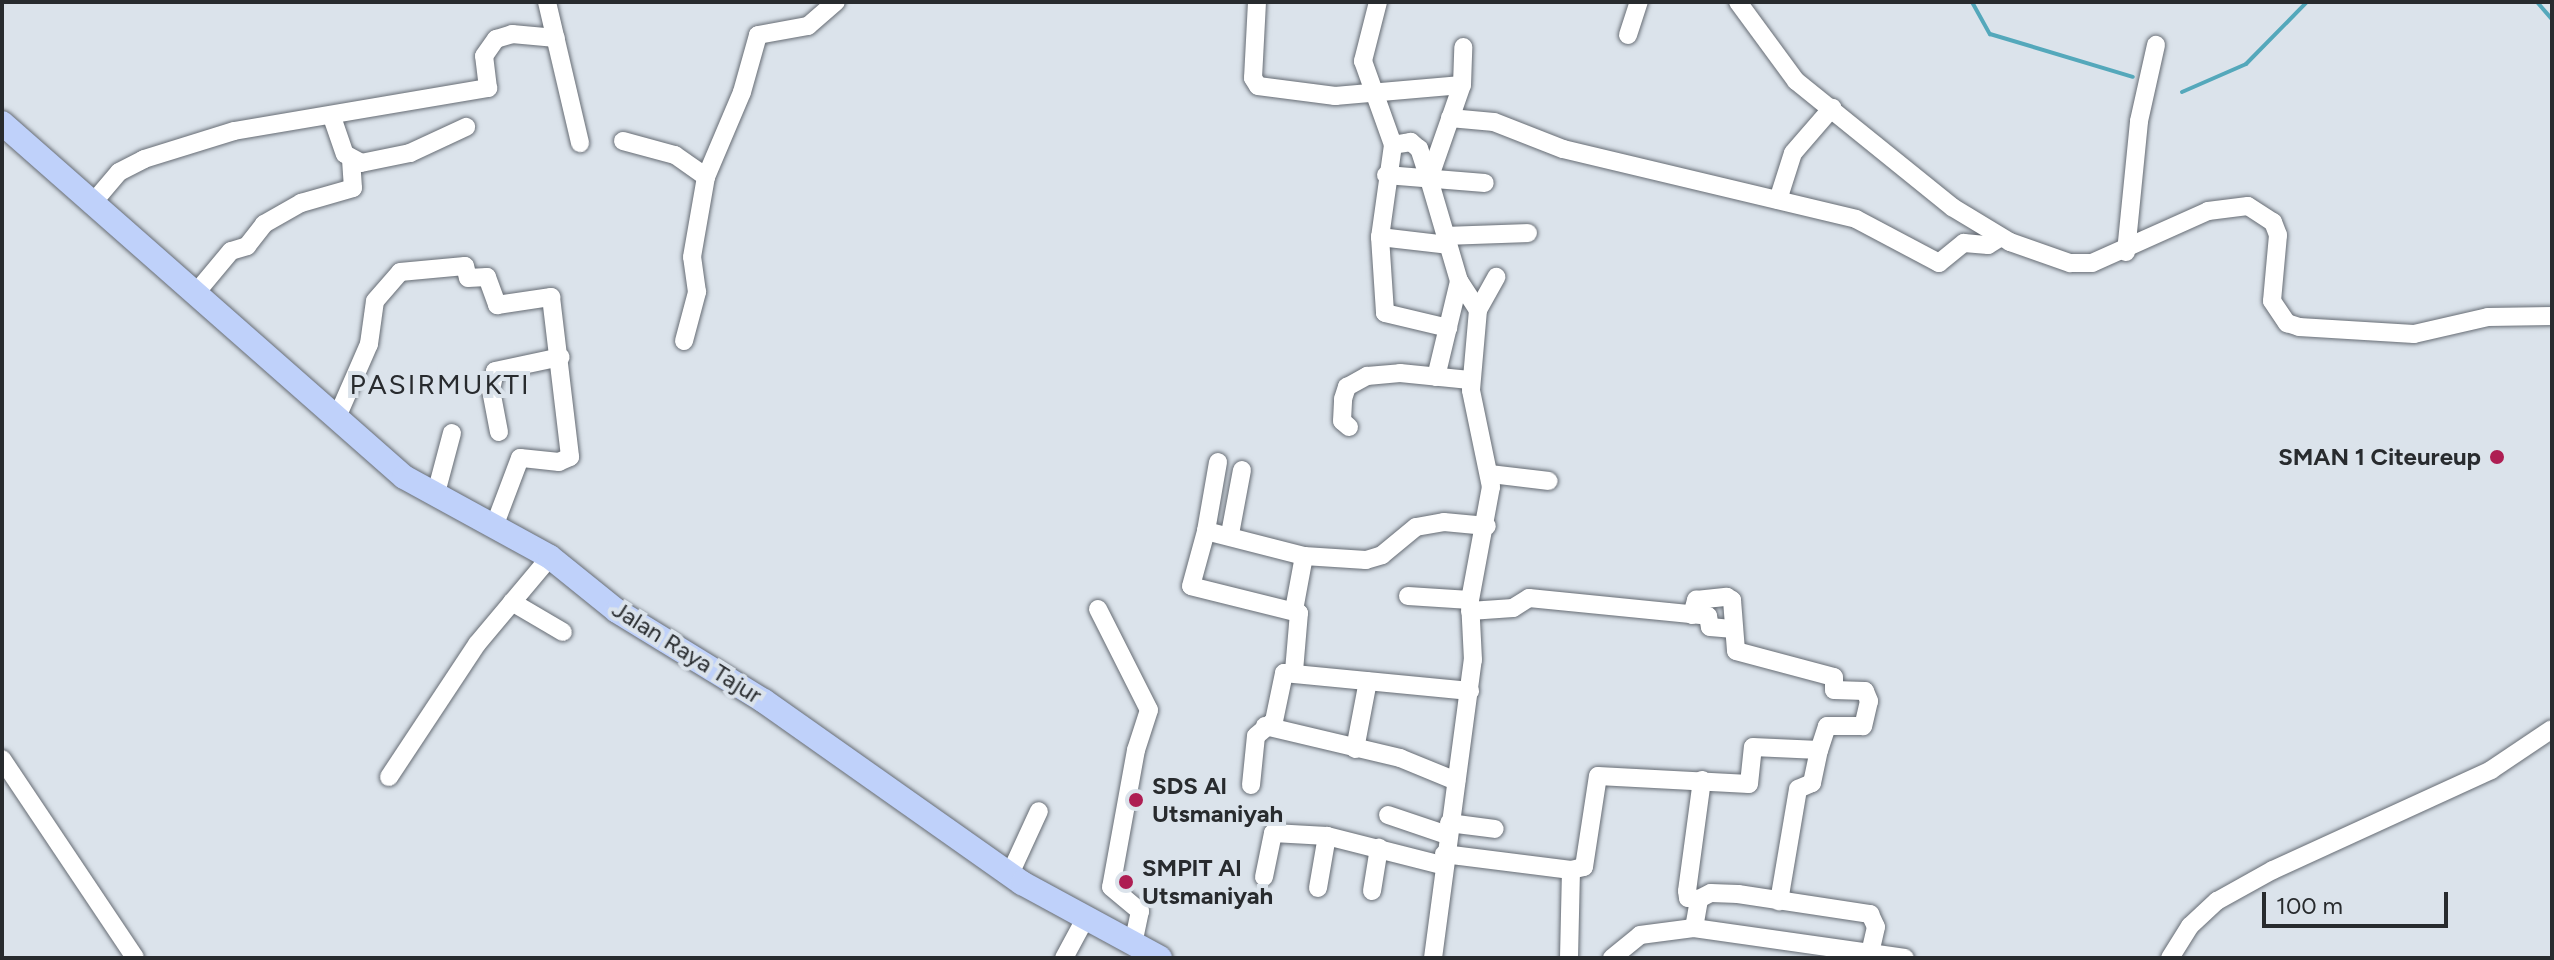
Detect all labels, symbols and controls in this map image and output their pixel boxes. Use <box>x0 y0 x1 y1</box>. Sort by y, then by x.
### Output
district label: PASIRMUKTI <box>349 367 531 401</box>
place label: SMAN 1 Citeureup <box>2278 443 2481 471</box>
marker: SMAN 1 Citeureup <box>2488 448 2506 466</box>
street label: Jalan Raya Tajur <box>607 594 767 710</box>
place label: SDS Al Utsmaniyah <box>1152 772 1283 828</box>
marker: SDS Al Utsmaniyah <box>1127 791 1145 809</box>
place label: SMPIT Al Utsmaniyah <box>1142 854 1273 910</box>
marker: SMPIT Al Utsmaniyah <box>1117 873 1135 891</box>
scale bar <box>2266 876 2452 926</box>
text: 100 m <box>2276 891 2343 920</box>

